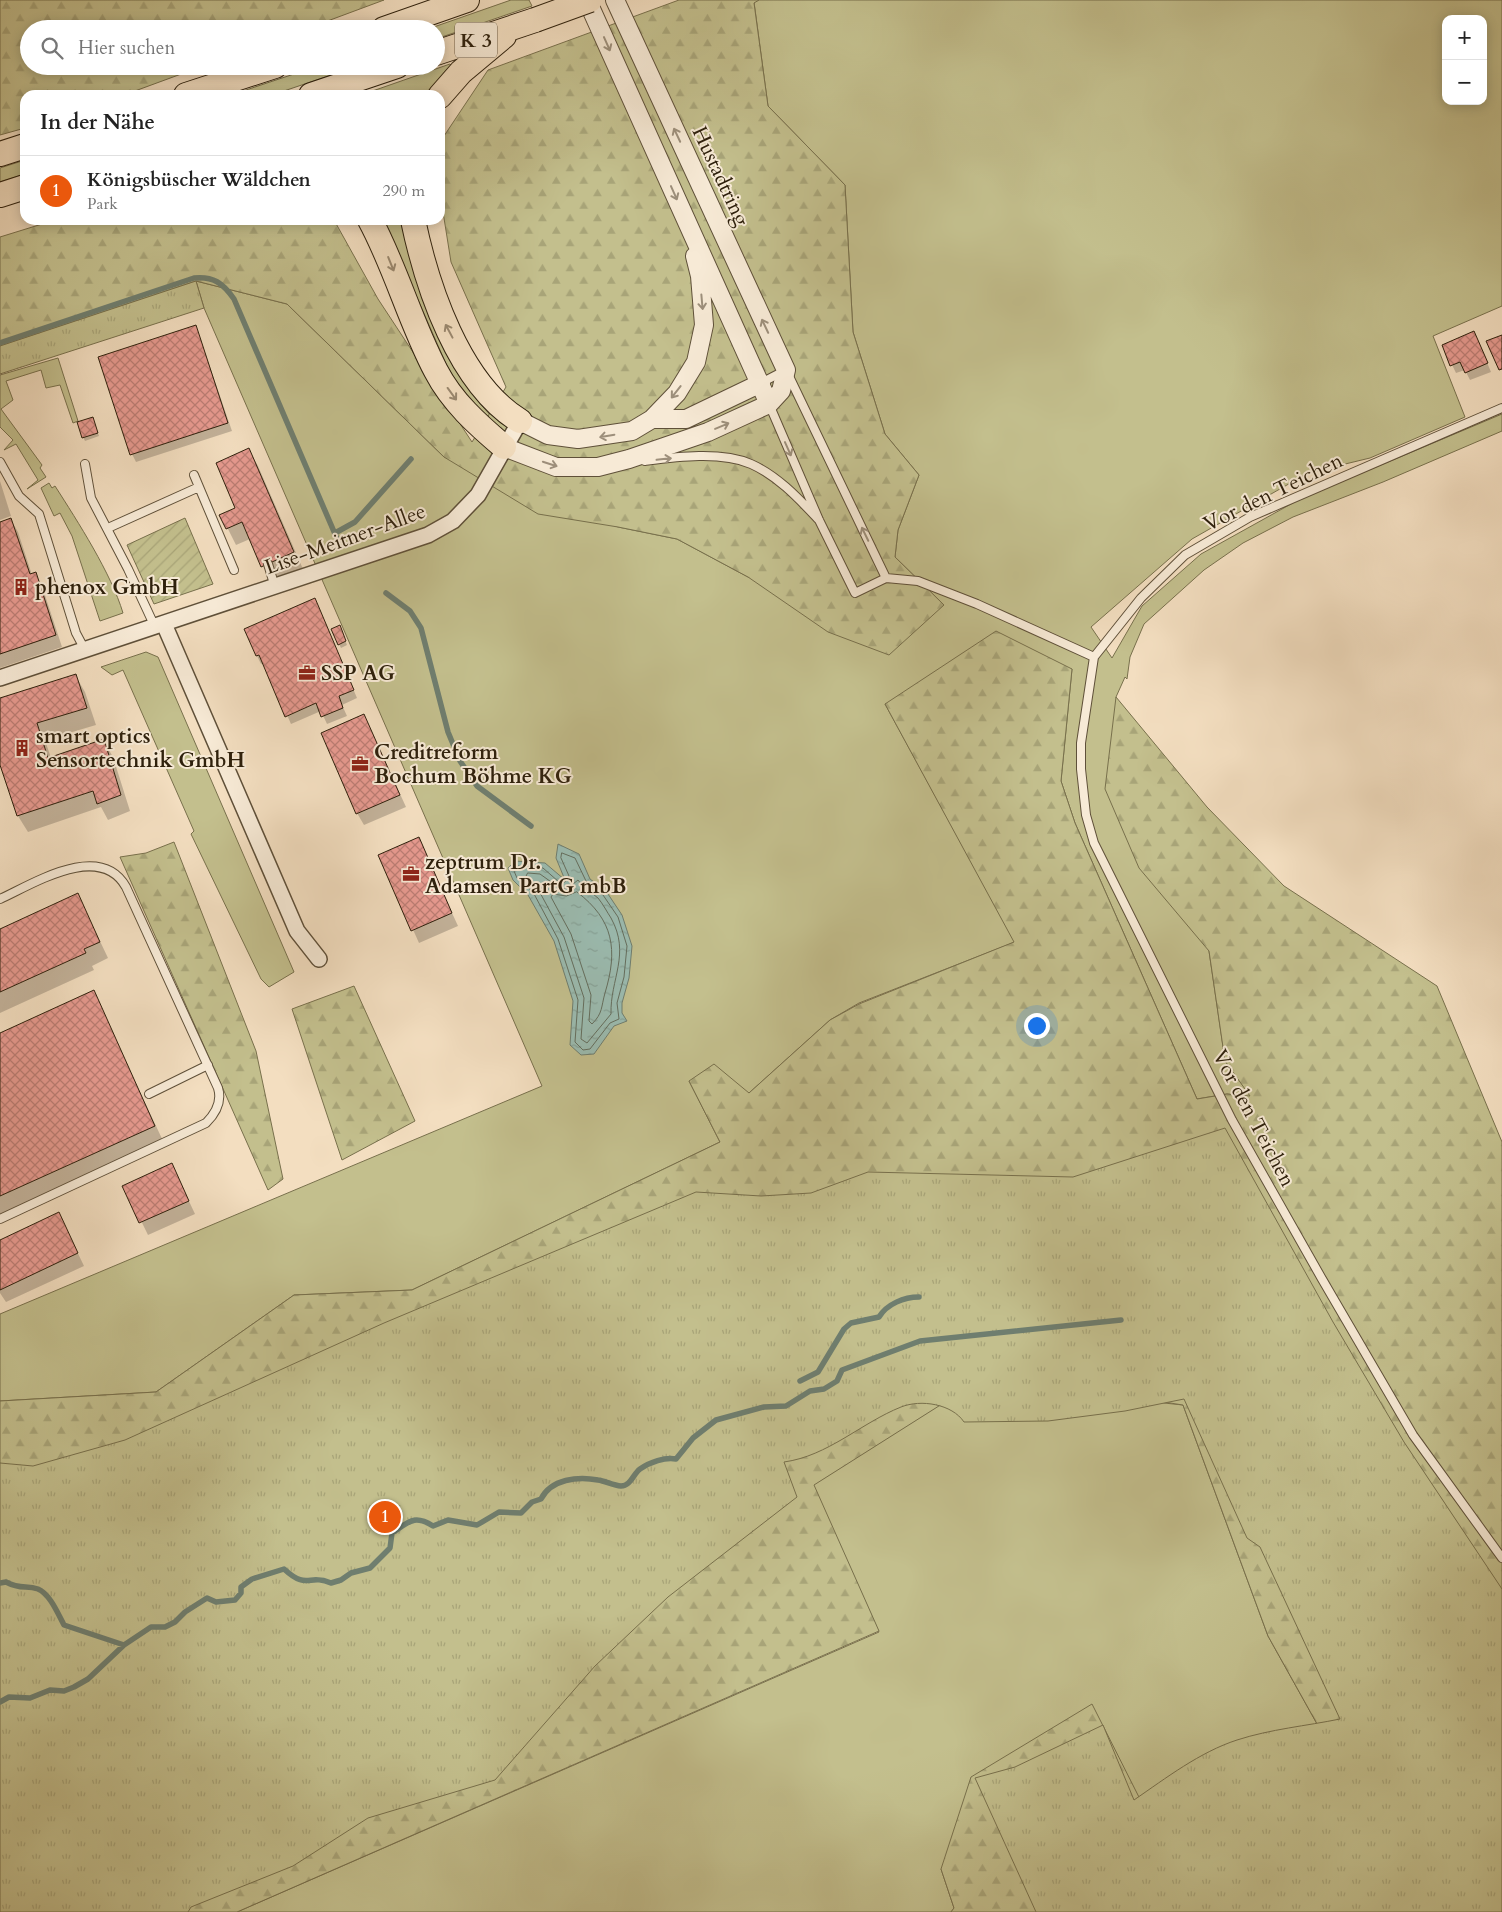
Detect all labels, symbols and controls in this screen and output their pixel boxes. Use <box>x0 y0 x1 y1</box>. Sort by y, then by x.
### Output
map controls <box>1442 15 1487 105</box>
button: + <box>1442 15 1487 60</box>
search box <box>20 20 445 75</box>
road number: K 3 <box>455 22 497 58</box>
icon: search <box>38 34 66 62</box>
text: Hier suchen <box>78 35 175 61</box>
one-way arrow <box>603 36 613 51</box>
button: − <box>1442 60 1487 105</box>
text: In der Nähe <box>40 108 155 137</box>
street label: Hustadtring <box>685 122 756 231</box>
one-way arrow <box>672 128 682 143</box>
text: Königsbüscher Wäldchen <box>87 167 311 193</box>
text: 1 <box>52 180 60 202</box>
text: 290 m <box>383 180 425 202</box>
one-way arrow <box>670 185 680 200</box>
text: Park <box>87 193 118 215</box>
one-way arrow <box>387 256 396 271</box>
one-way arrow <box>698 293 707 309</box>
one-way arrow <box>760 319 770 334</box>
one-way arrow <box>444 323 454 338</box>
one-way arrow <box>671 385 682 398</box>
one-way arrow <box>447 387 457 401</box>
one-way arrow <box>714 420 729 430</box>
one-way arrow <box>600 431 616 441</box>
one-way arrow <box>784 441 794 456</box>
street label: Vor den Teichen <box>1199 446 1348 539</box>
one-way arrow <box>655 454 671 464</box>
one-way arrow <box>542 460 557 469</box>
street label: Lise-Meitner-Allee <box>261 497 430 582</box>
one-way arrow <box>860 527 869 542</box>
place label: phenox GmbH <box>35 573 179 602</box>
building icon: phenox GmbH <box>11 577 31 597</box>
place label: SSP AG <box>321 659 395 688</box>
office icon: SSP AG <box>297 663 317 683</box>
place label: smart optics Sensortechnik GmbH <box>36 722 245 775</box>
building icon: smart optics Sensortechnik GmbH <box>12 738 32 758</box>
place label: Creditreform Bochum Böhme KG <box>374 738 572 791</box>
office icon: Creditreform Bochum Böhme KG <box>350 754 370 774</box>
place label: zeptrum Dr. Adamsen PartG mbB <box>425 848 627 901</box>
office icon: zeptrum Dr. Adamsen PartG mbB <box>401 864 421 884</box>
your location <box>1024 1013 1050 1039</box>
street label: Vor den Teichen <box>1205 1044 1302 1192</box>
pin: 1 <box>369 1498 401 1536</box>

